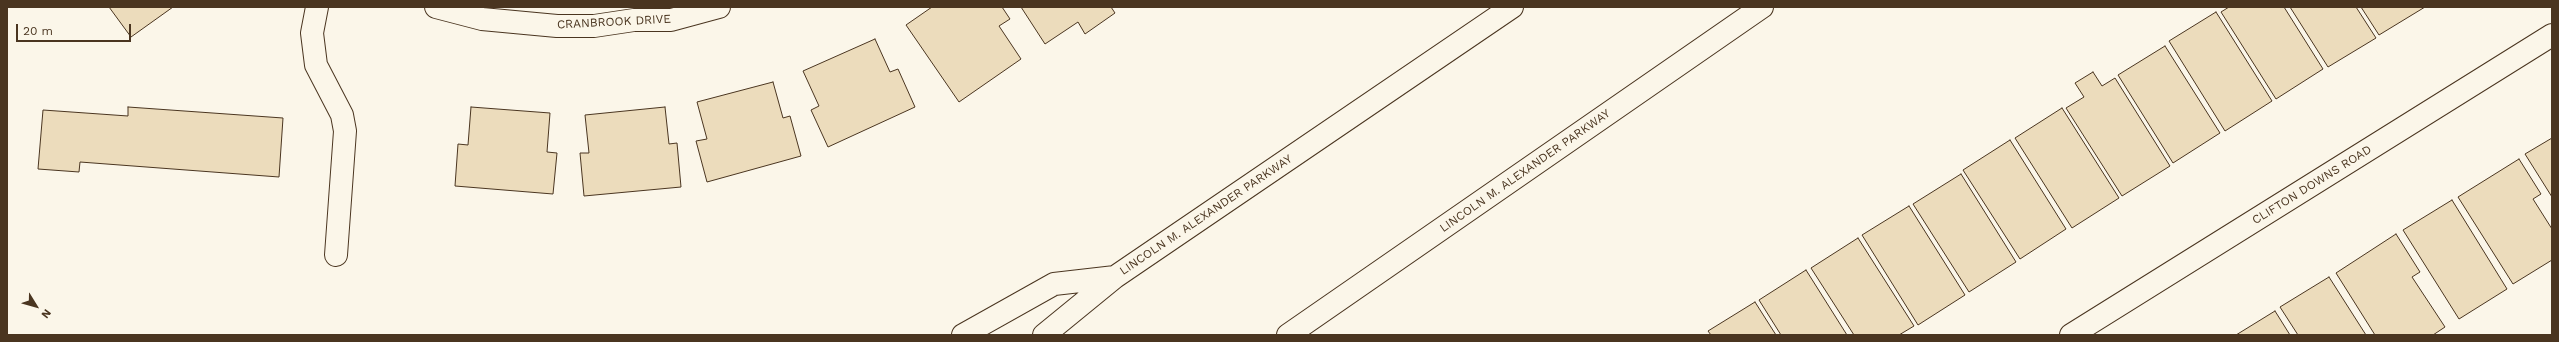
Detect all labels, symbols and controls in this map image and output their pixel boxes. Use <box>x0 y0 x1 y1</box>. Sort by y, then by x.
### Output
street label: CRANBROOK DRIVE <box>557 12 671 32</box>
scale bar <box>18 16 133 42</box>
text: 20 m <box>23 24 53 38</box>
street label: LINCOLN M. ALEXANDER PARKWAY <box>1437 106 1613 236</box>
street label: CLIFTON DOWNS ROAD <box>2250 142 2374 228</box>
street label: LINCOLN M. ALEXANDER PARKWAY <box>1117 152 1295 278</box>
north arrow <box>16 286 56 326</box>
text: N <box>38 306 54 321</box>

